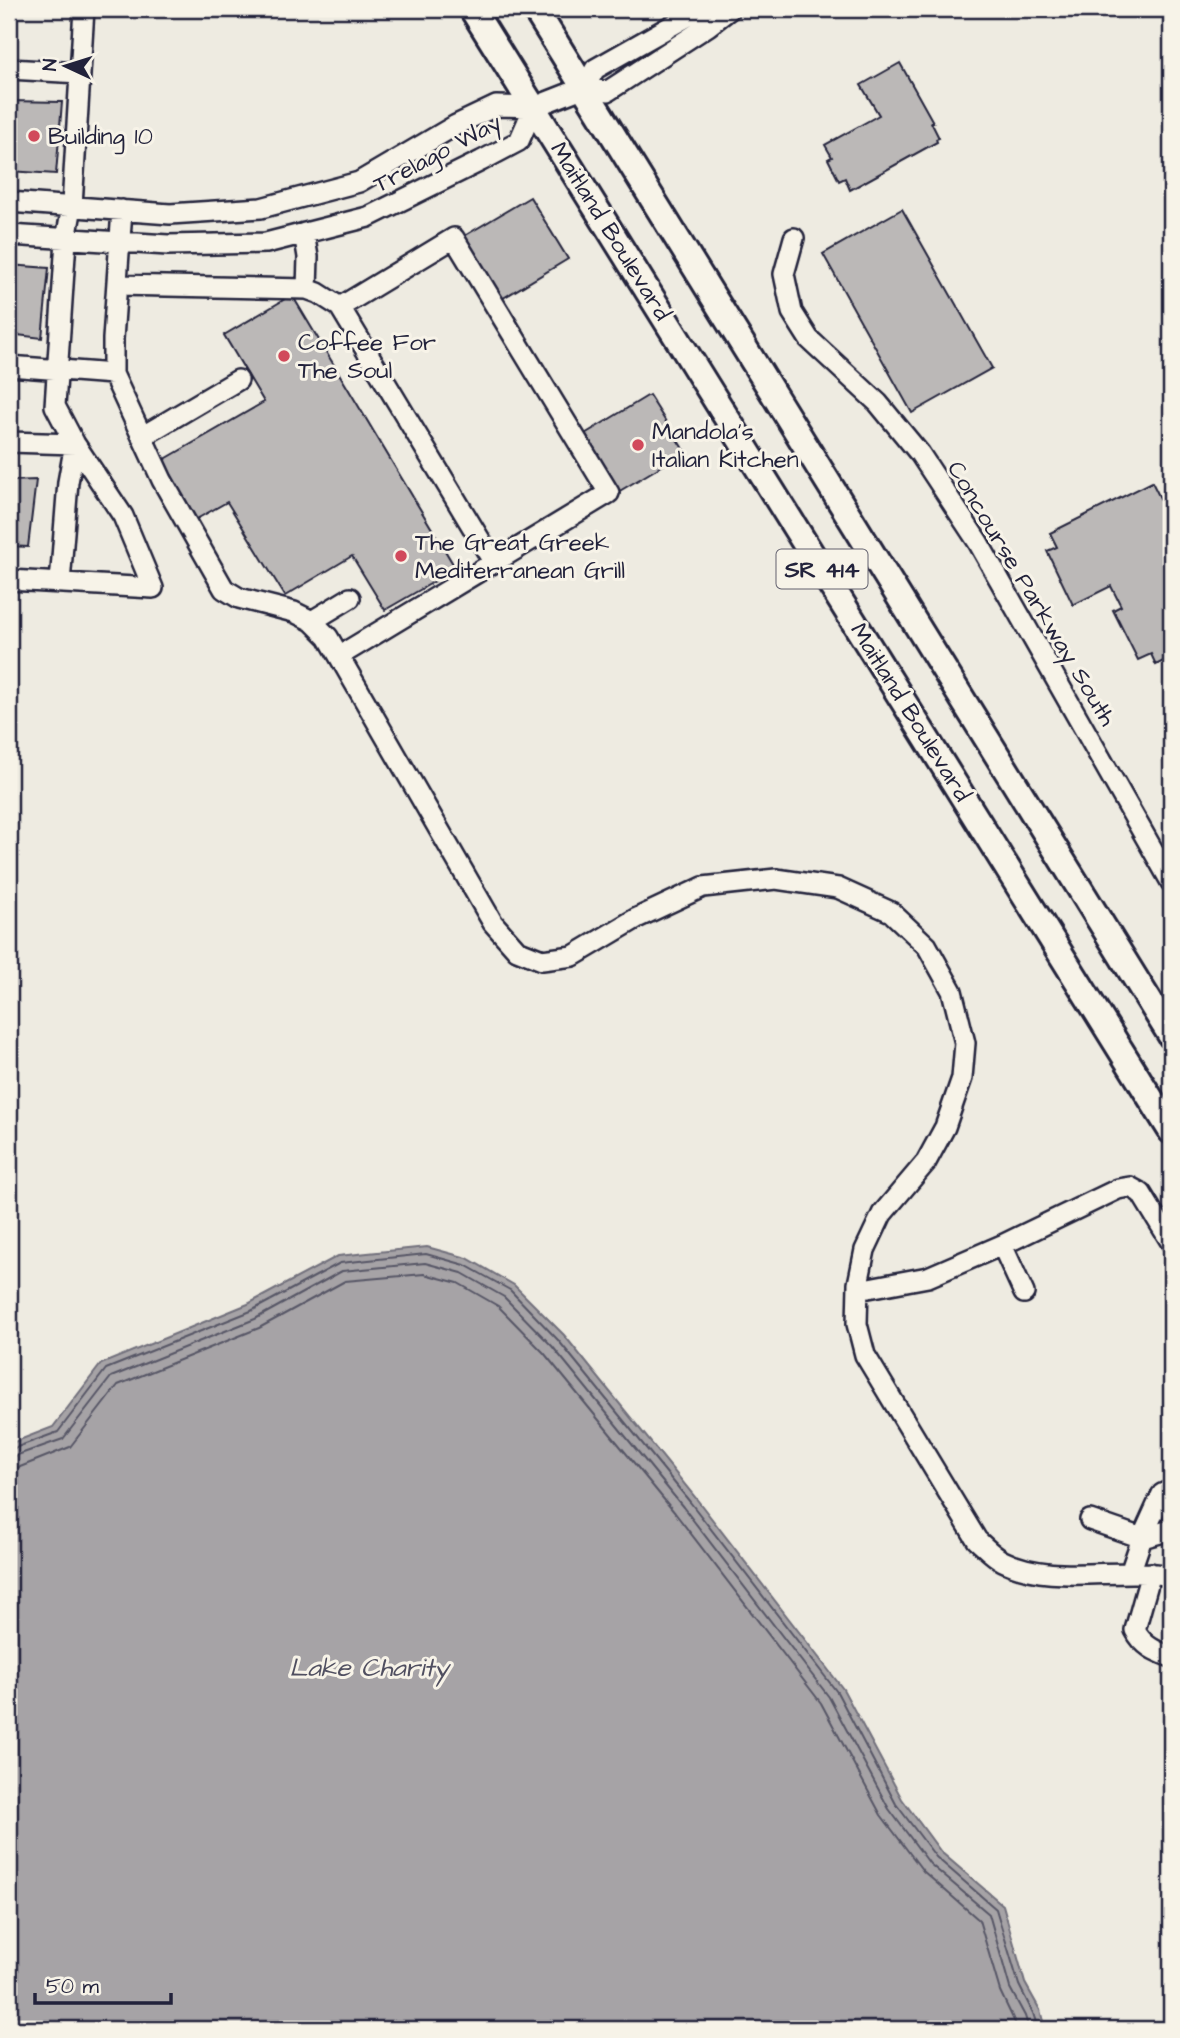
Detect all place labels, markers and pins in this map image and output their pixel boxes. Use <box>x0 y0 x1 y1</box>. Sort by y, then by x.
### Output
place label: Building 10 <box>48 120 153 155</box>
marker: Building 10 <box>26 128 42 144</box>
place label: Coffee For The Soul <box>298 326 436 388</box>
marker: Coffee For The Soul <box>276 348 292 364</box>
place label: Mandola's Italian Kitchen <box>652 415 799 477</box>
marker: Mandola's Italian Kitchen <box>630 437 646 453</box>
place label: The Great Greek Mediterranean Grill <box>415 526 625 588</box>
marker: The Great Greek Mediterranean Grill <box>393 548 409 564</box>

